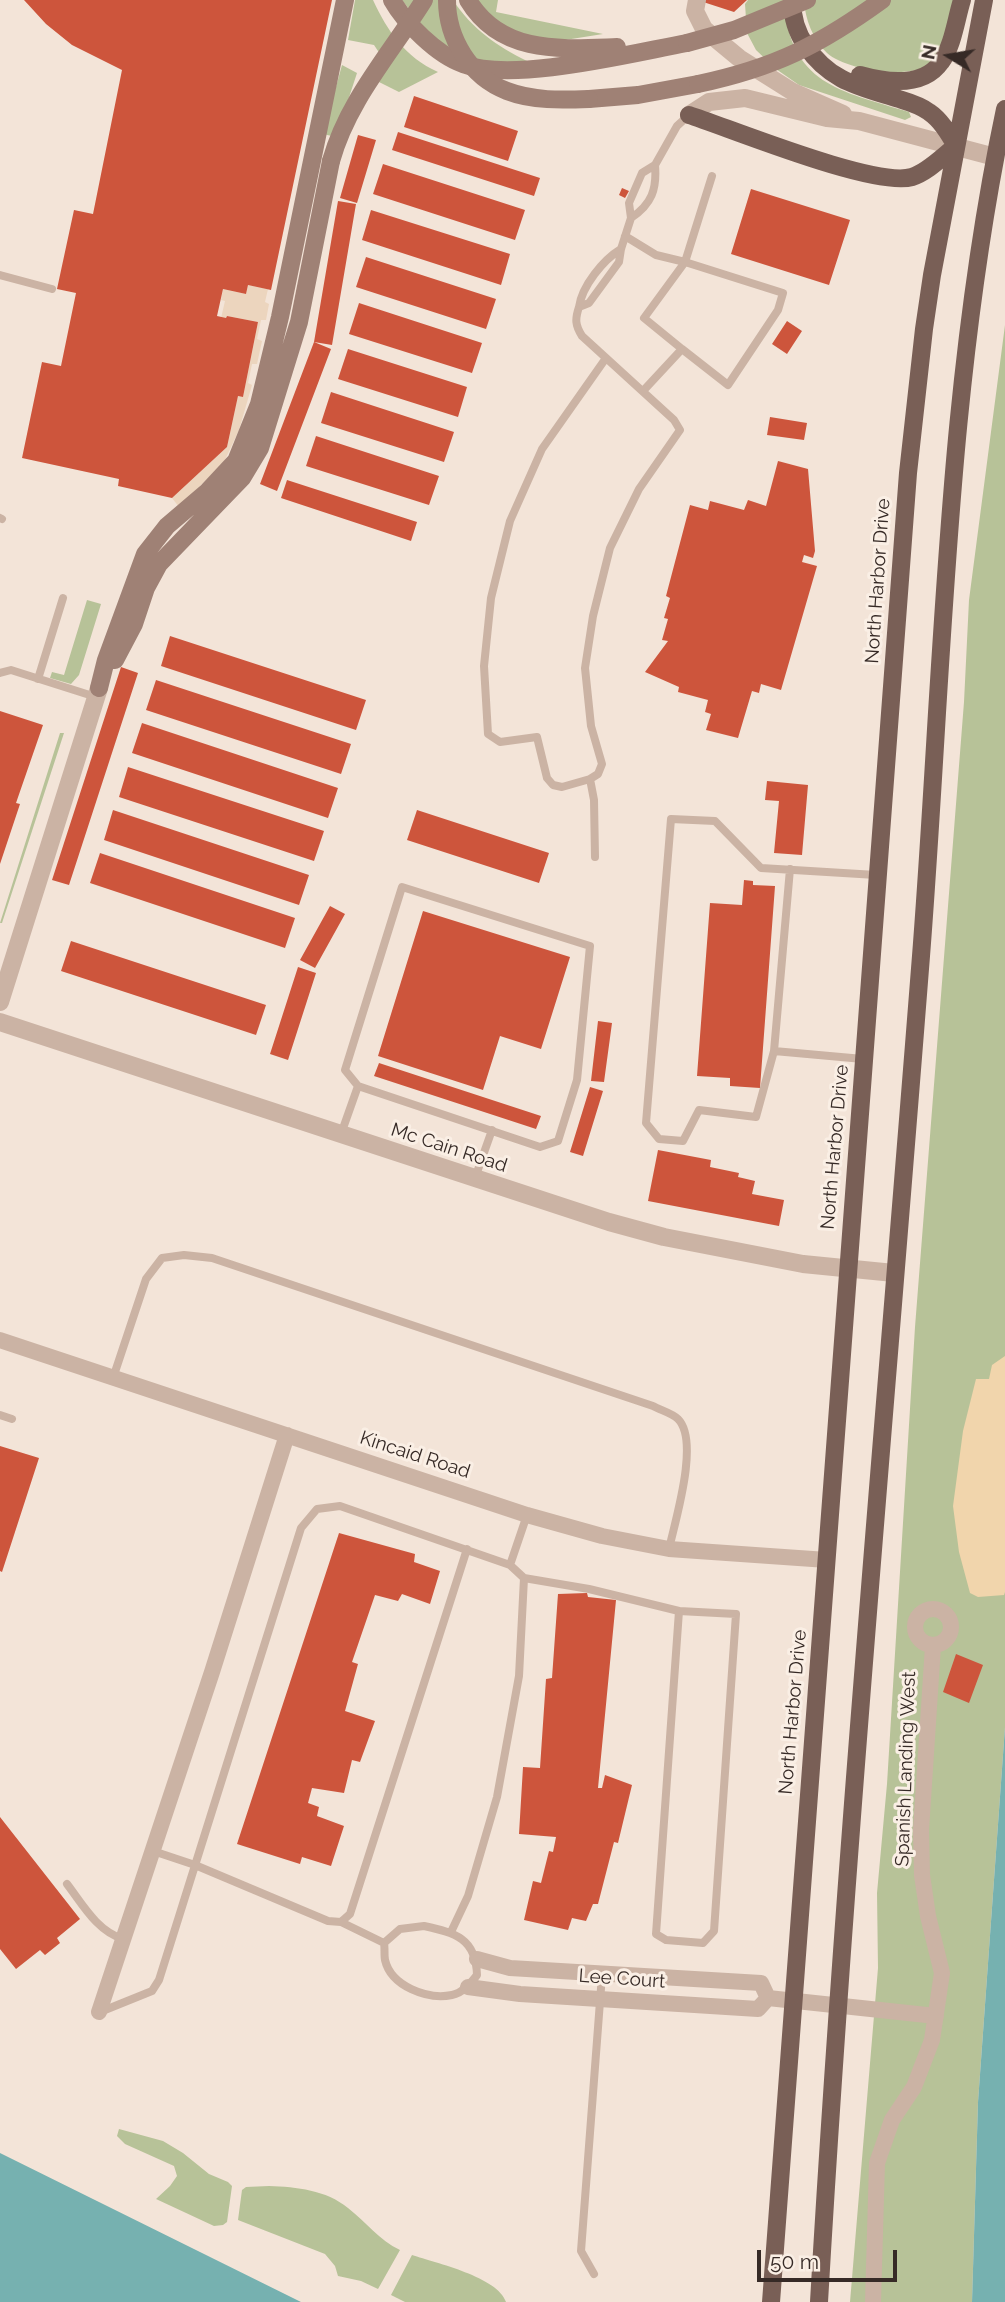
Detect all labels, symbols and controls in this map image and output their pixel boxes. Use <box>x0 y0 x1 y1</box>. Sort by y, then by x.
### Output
north arrow <box>914 21 984 91</box>
text: N <box>916 43 941 61</box>
street label: North Harbor Drive <box>861 498 895 664</box>
street label: North Harbor Drive <box>816 1064 854 1230</box>
street label: Mc Cain Road <box>388 1118 510 1178</box>
street label: Kincaid Road <box>357 1426 473 1484</box>
street label: North Harbor Drive <box>774 1629 812 1795</box>
street label: Spanish Landing West <box>891 1671 921 1867</box>
street label: Lee Court <box>578 1965 666 1993</box>
scale bar <box>760 2236 900 2280</box>
text: 50 m <box>770 2249 819 2274</box>

